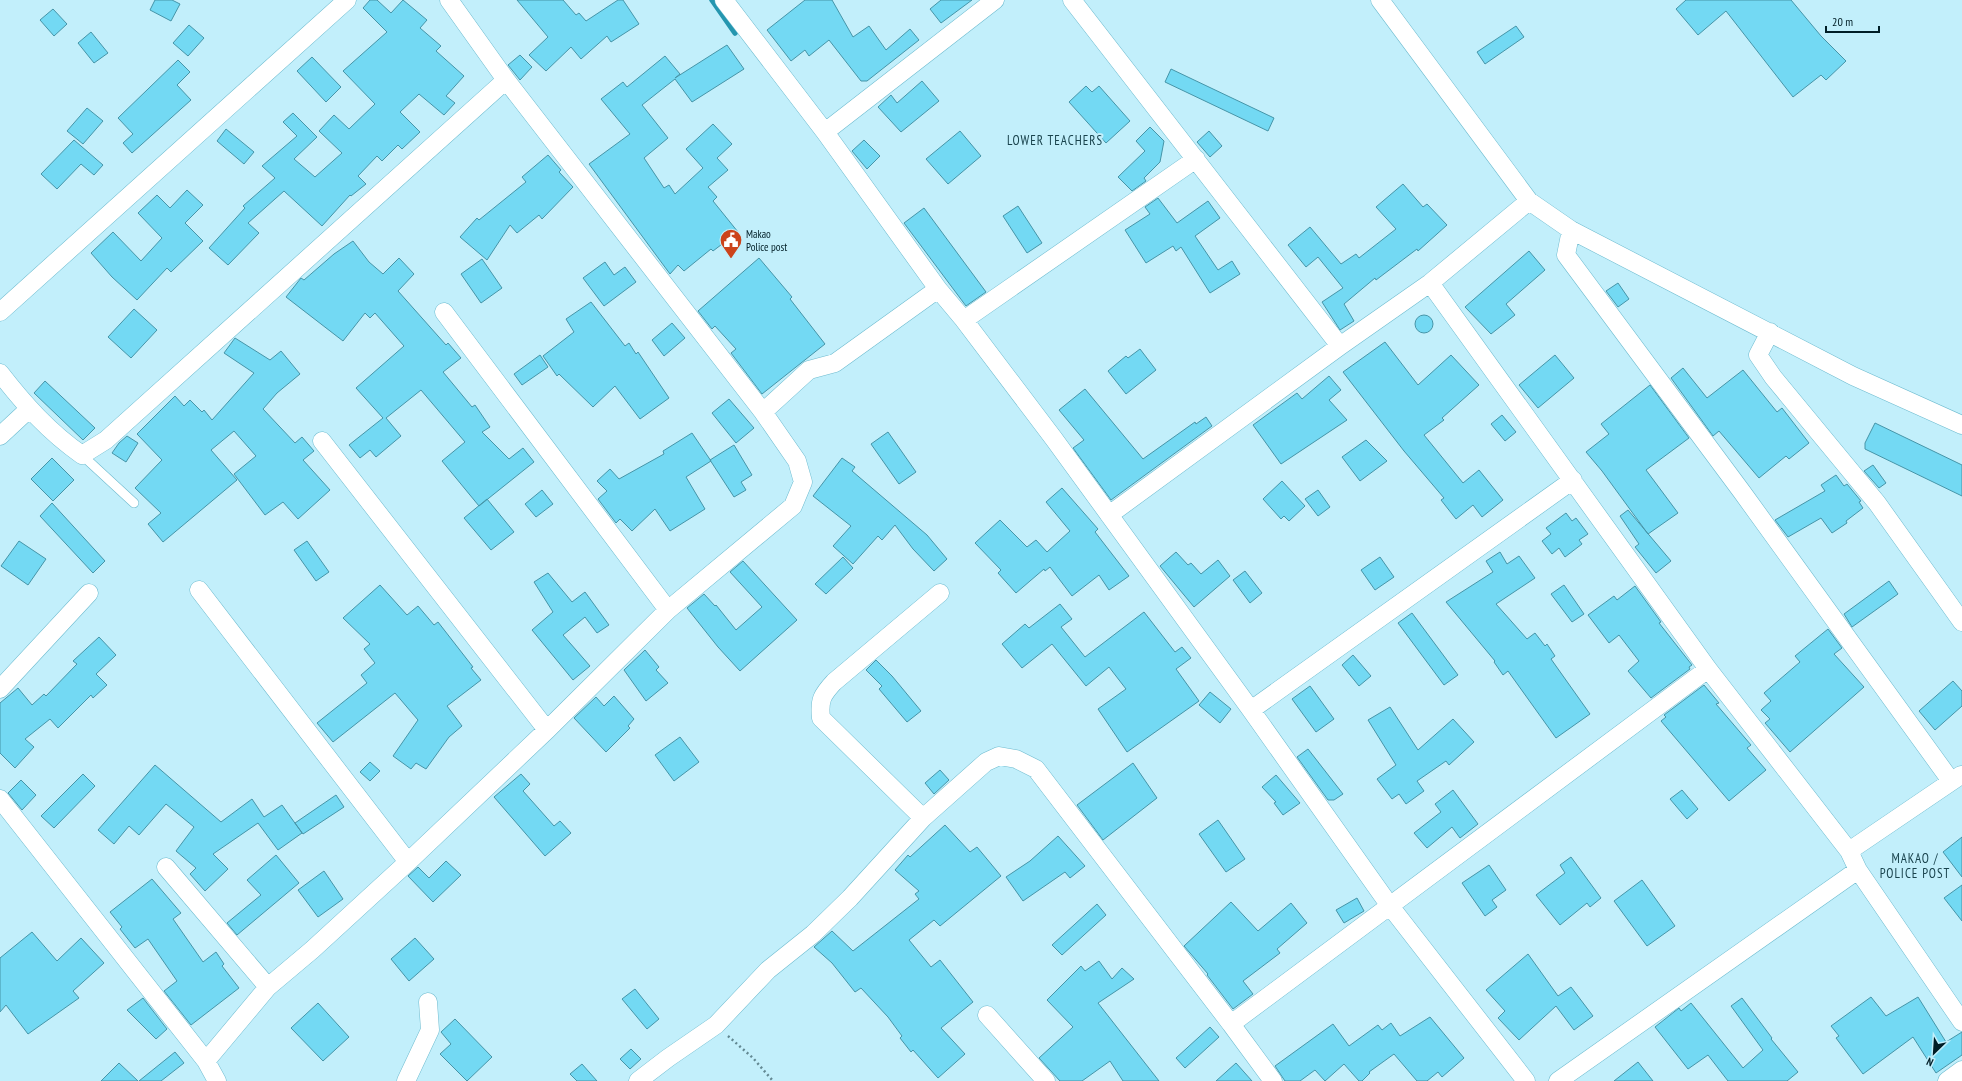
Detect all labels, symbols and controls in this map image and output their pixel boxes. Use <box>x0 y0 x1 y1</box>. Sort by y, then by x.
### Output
scale bar <box>1826 8 1879 34</box>
text: 20 m <box>1832 14 1853 29</box>
district label: LOWER TEACHERS <box>1007 132 1103 149</box>
public building icon: Makao Police post <box>718 227 744 260</box>
place label: Makao Police post <box>746 227 787 254</box>
district label: MAKAO / POLICE POST <box>1880 850 1950 882</box>
north arrow <box>1914 1033 1954 1073</box>
text: N <box>1924 1054 1935 1070</box>

